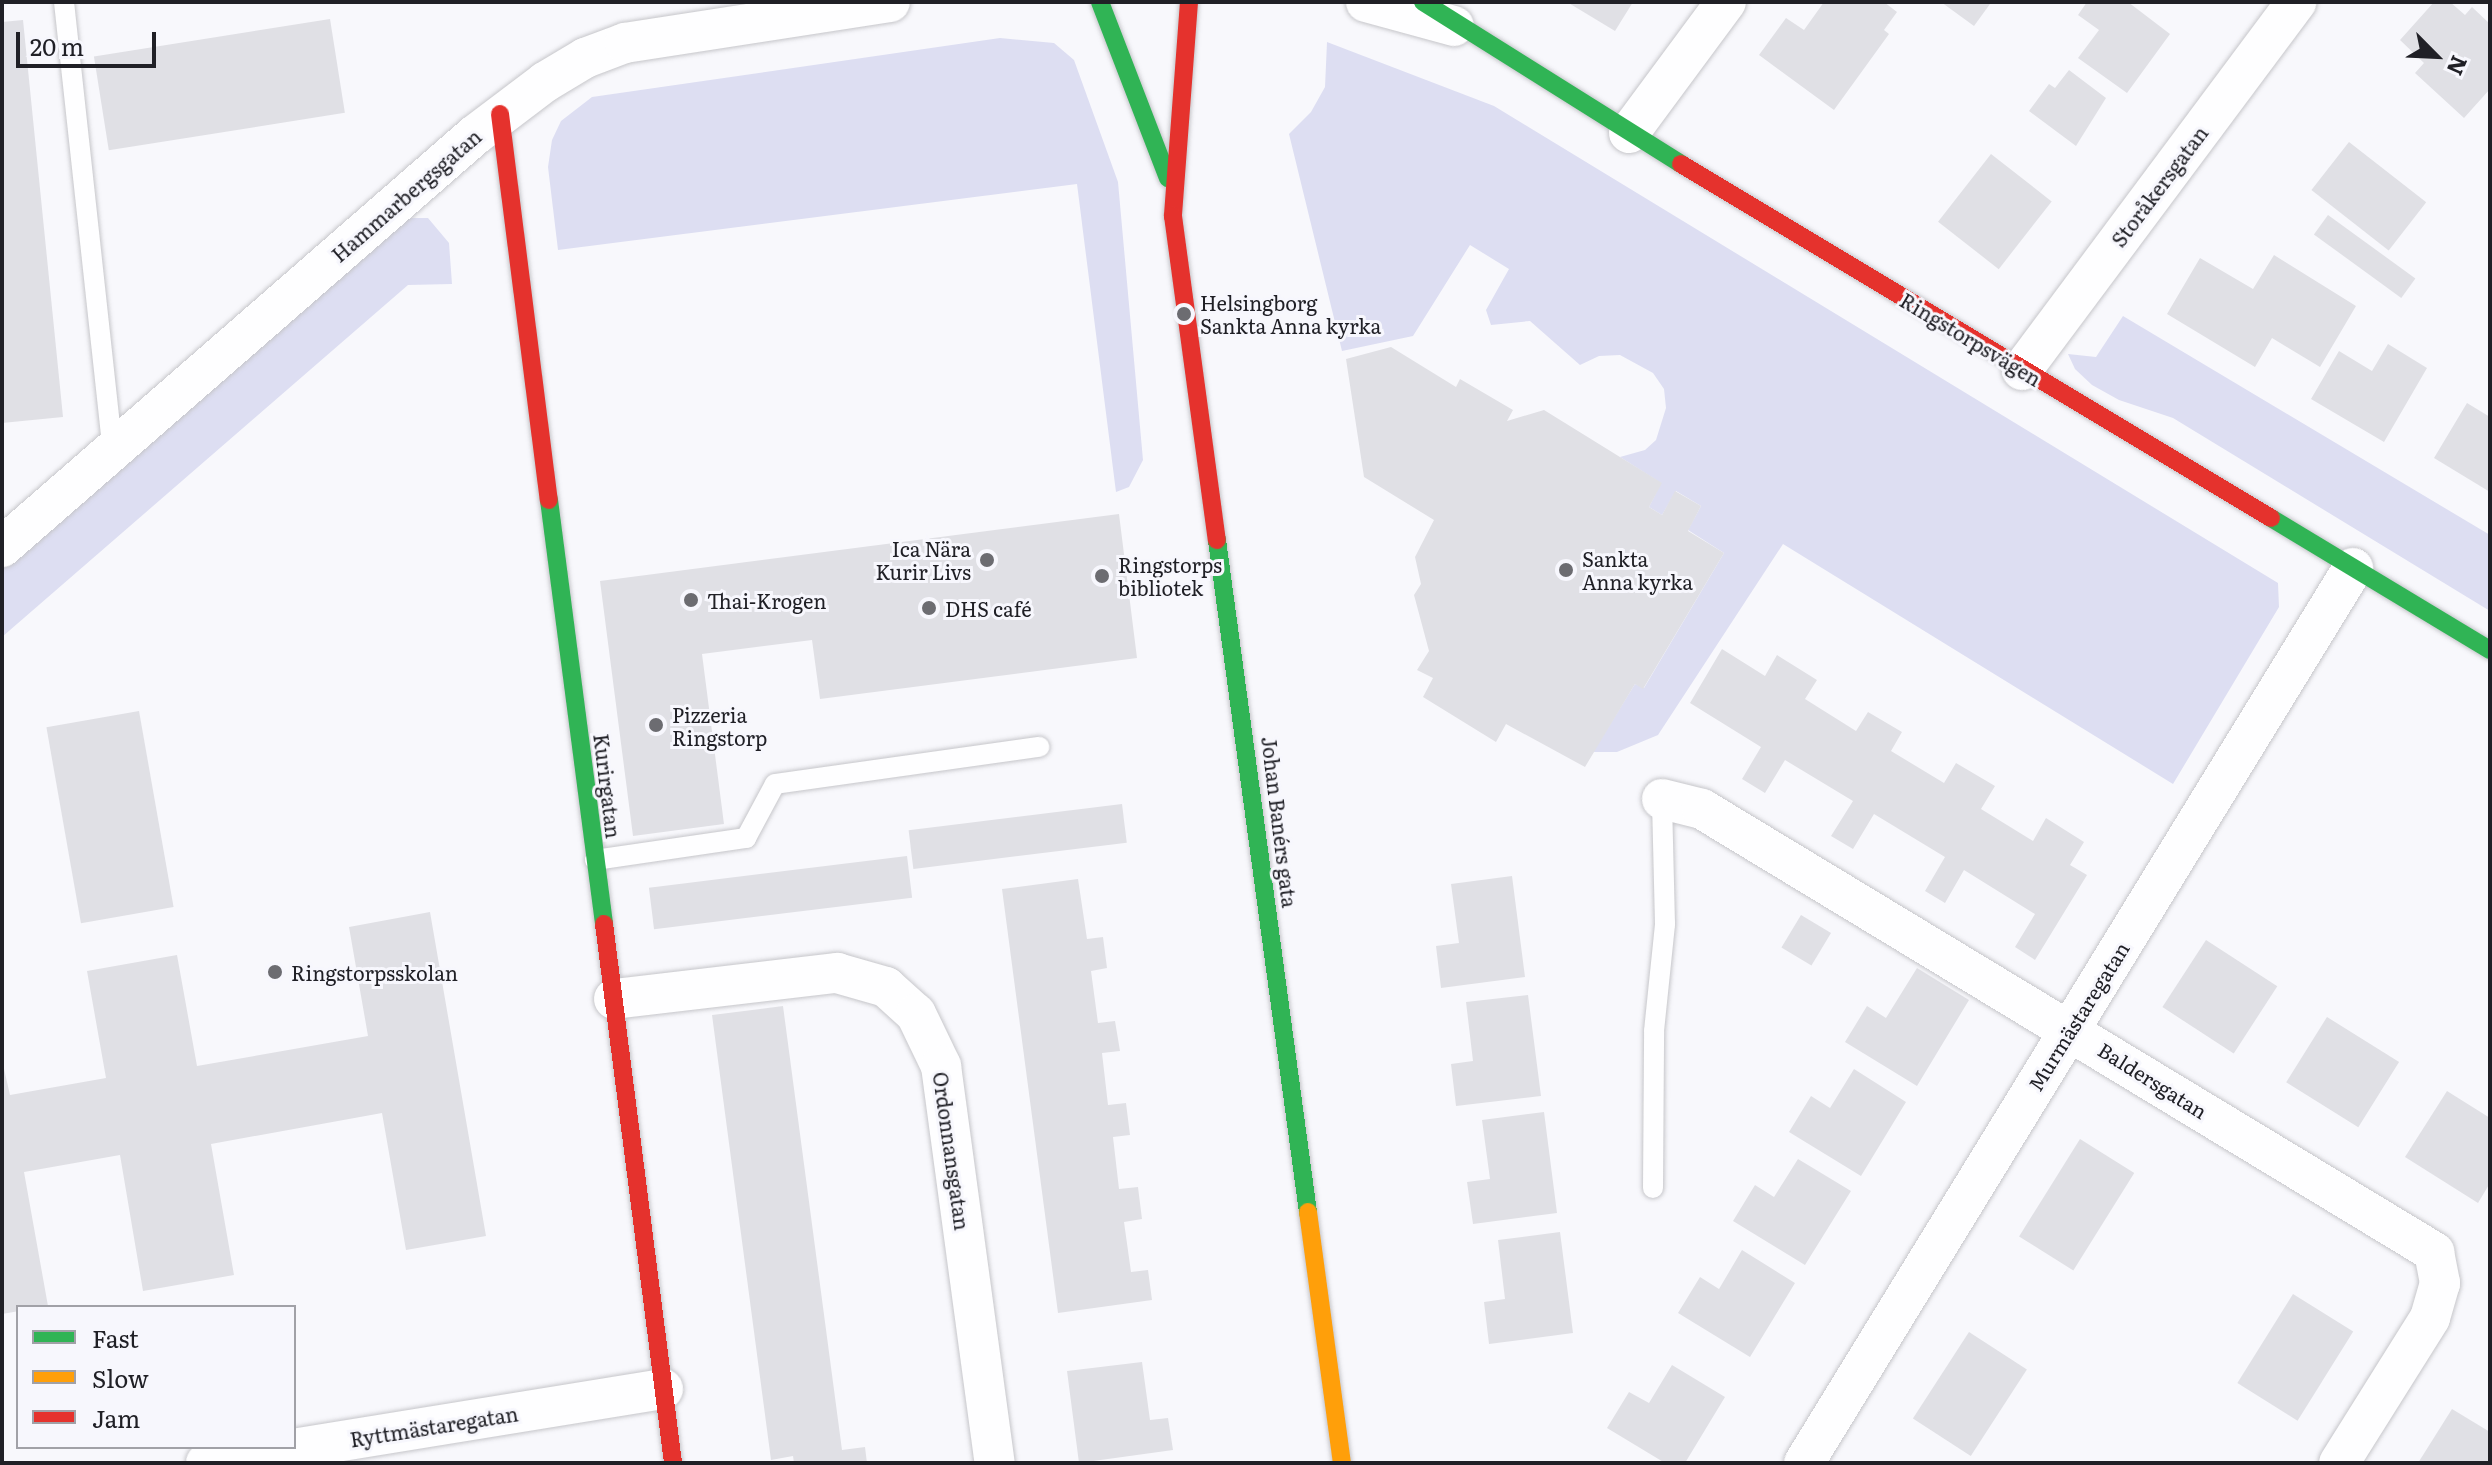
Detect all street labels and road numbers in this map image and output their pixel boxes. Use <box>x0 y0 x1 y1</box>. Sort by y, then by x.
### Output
street label: Storåkersgatan <box>2106 121 2212 251</box>
street label: Hammarbergsgatan <box>326 124 486 266</box>
street label: Ringstorpsvägen <box>1896 287 2046 391</box>
street label: Kurirgatan <box>590 732 626 840</box>
street label: Johan Banérs gata <box>1258 735 1302 909</box>
street label: Murmästaregatan <box>2023 937 2133 1095</box>
street label: Baldersgatan <box>2094 1037 2212 1123</box>
street label: Ordonnansgatan <box>929 1070 975 1232</box>
street label: Ryttmästaregatan <box>348 1401 520 1451</box>

